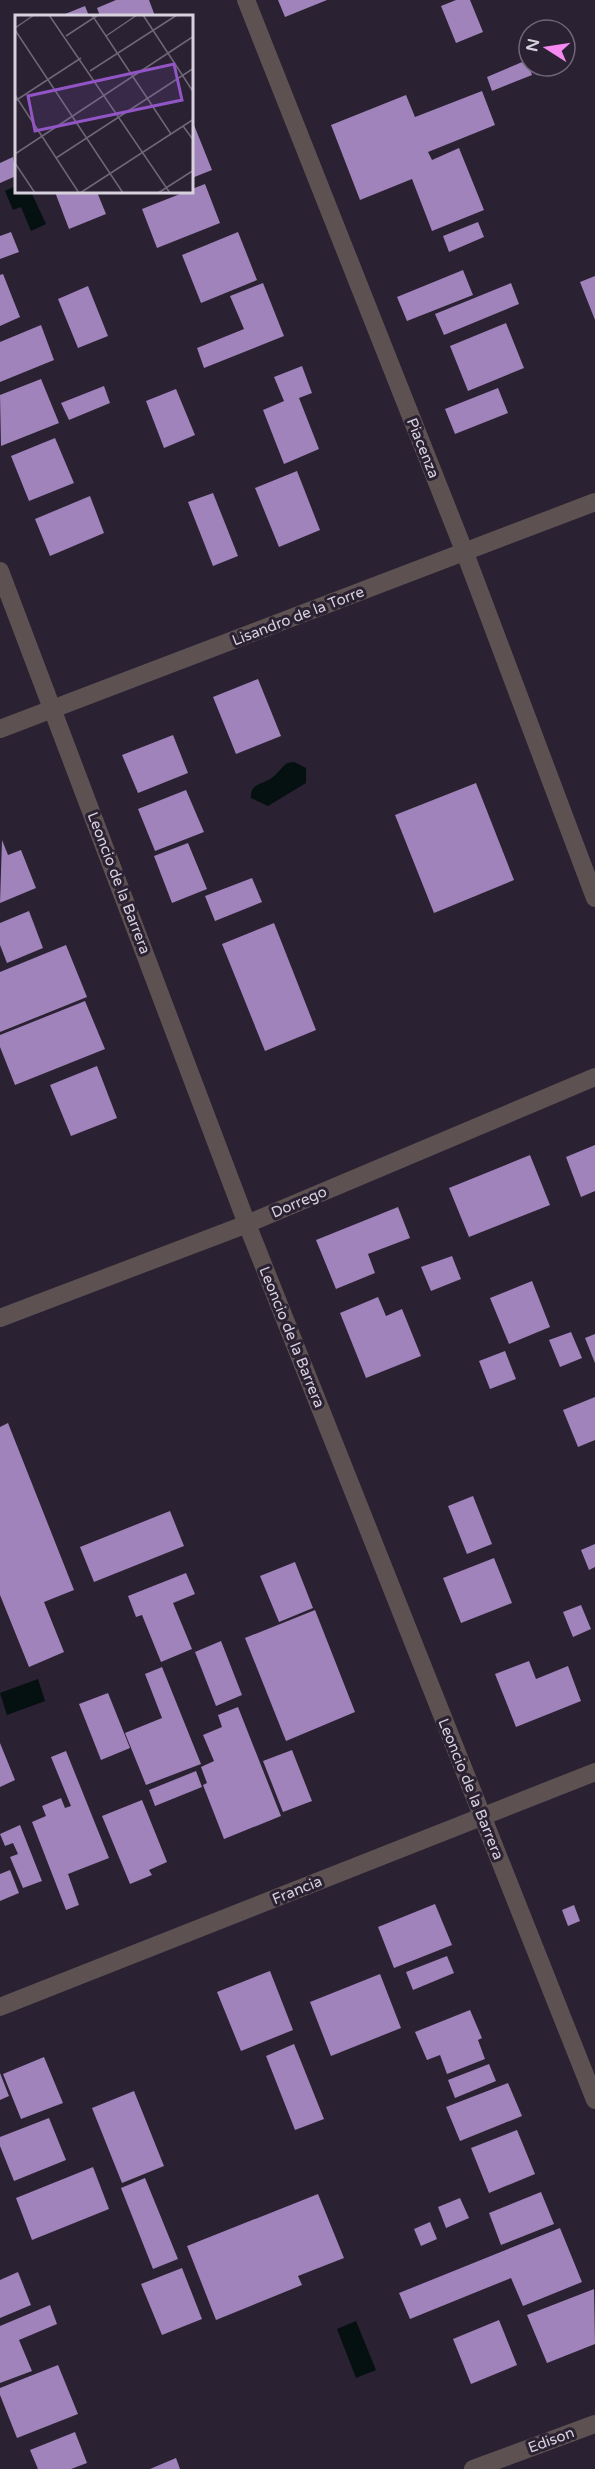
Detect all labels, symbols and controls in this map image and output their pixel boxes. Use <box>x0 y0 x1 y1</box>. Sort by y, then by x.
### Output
inset map <box>15 15 194 194</box>
north arrow <box>517 18 577 78</box>
text: N <box>522 37 544 53</box>
street label: Piacenza <box>403 415 443 481</box>
street label: Lisandro de la Torre <box>229 582 367 650</box>
street label: Leoncio de la Barrera <box>84 809 154 957</box>
street label: Dorrego <box>269 1182 329 1222</box>
street label: Leoncio de la Barrera <box>255 1264 329 1410</box>
street label: Leoncio de la Barrera <box>434 1716 508 1862</box>
street label: Francia <box>269 1872 325 1908</box>
street label: Edison <box>525 2423 577 2457</box>

